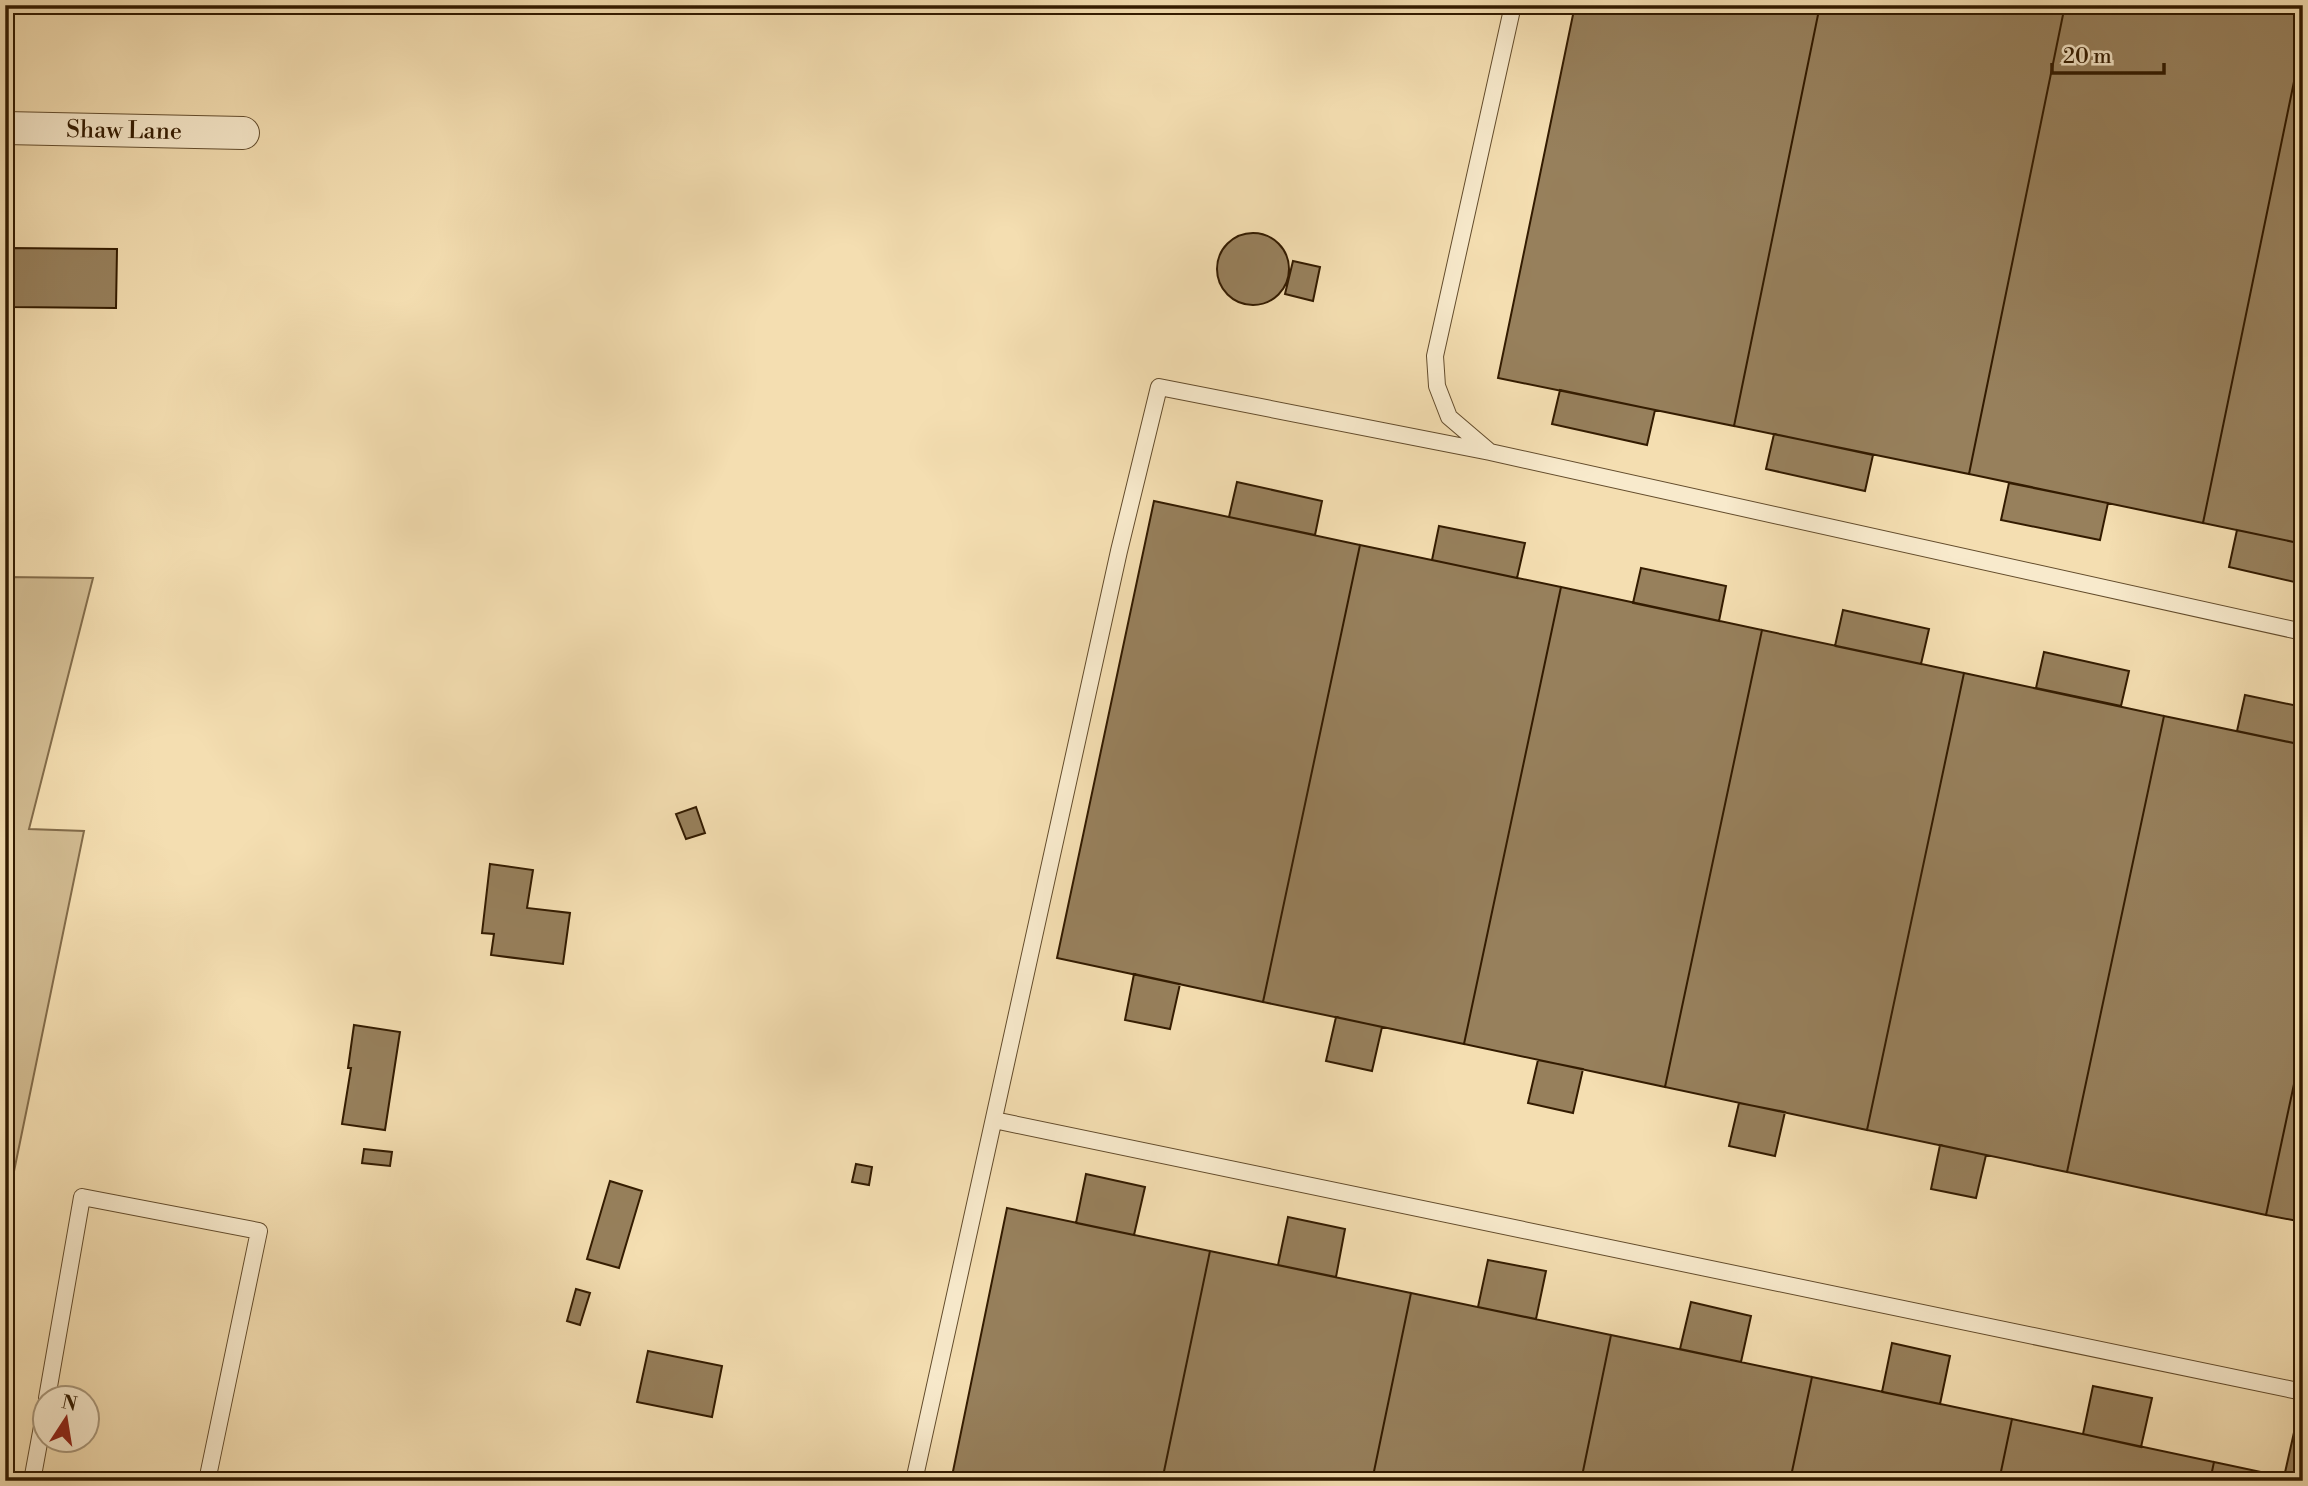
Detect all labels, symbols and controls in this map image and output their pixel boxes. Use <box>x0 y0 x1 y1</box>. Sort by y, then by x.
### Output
scale bar <box>2052 32 2164 76</box>
text: 20 m <box>2063 44 2112 70</box>
street label: Shaw Lane <box>66 115 182 147</box>
north arrow <box>32 1384 102 1454</box>
text: N <box>59 1390 79 1417</box>

